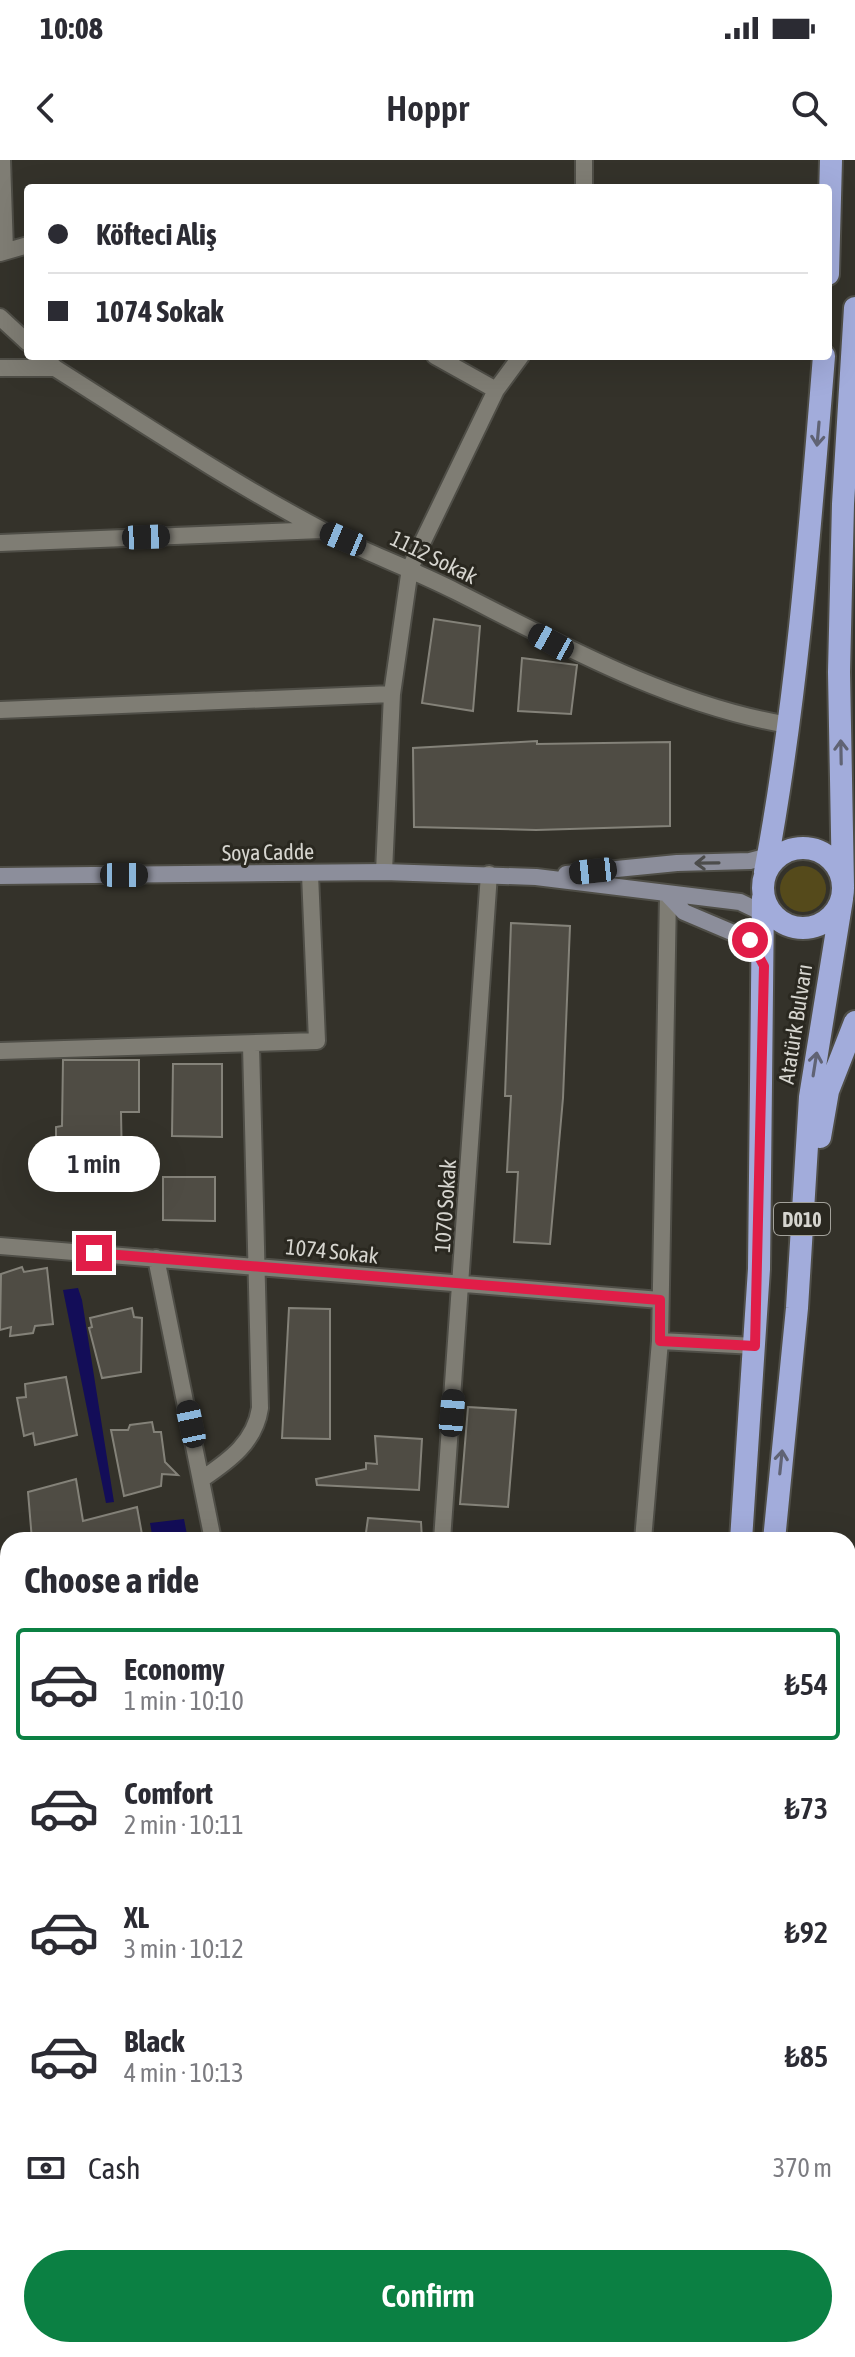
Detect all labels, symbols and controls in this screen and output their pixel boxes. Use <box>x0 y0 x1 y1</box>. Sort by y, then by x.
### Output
text: 10:08 <box>40 11 103 45</box>
icon: back <box>24 86 68 130</box>
icon: search <box>787 86 831 130</box>
text: Hoppr <box>386 87 469 129</box>
text: Köfteci Aliş <box>96 217 217 251</box>
text: 1074 Sokak <box>96 294 224 328</box>
one-way arrow <box>810 420 825 447</box>
car <box>316 519 370 559</box>
car <box>122 524 170 550</box>
street label: 1112 Sokak <box>386 525 482 589</box>
car <box>524 620 578 664</box>
one-way arrow <box>833 739 848 766</box>
street label: Soya Cadde <box>222 838 314 866</box>
one-way arrow <box>694 855 721 870</box>
car <box>568 857 618 885</box>
car <box>100 863 148 887</box>
route start <box>732 922 768 958</box>
street label: Atatürk Bulvarı <box>773 962 817 1086</box>
one-way arrow <box>809 1052 824 1077</box>
callout: 1 min <box>28 1137 160 1193</box>
text: 1 min <box>67 1149 121 1179</box>
street label: 1070 Sokak <box>429 1158 461 1254</box>
road number: D010 <box>774 1203 830 1235</box>
street label: 1074 Sokak <box>284 1233 380 1269</box>
route end <box>76 1235 112 1271</box>
car <box>438 1388 466 1438</box>
car <box>174 1398 208 1450</box>
one-way arrow <box>774 1449 789 1476</box>
text: Choose a ride <box>24 1559 199 1601</box>
icon: car <box>28 1648 100 1720</box>
text: Economy <box>124 1652 225 1686</box>
text: ₺54 <box>785 1667 828 1701</box>
text: 1 min · 10:10 <box>124 1686 244 1716</box>
icon: car <box>28 1772 100 1844</box>
text: Comfort <box>124 1776 213 1810</box>
text: ₺73 <box>785 1791 828 1825</box>
text: 2 min · 10:11 <box>124 1810 244 1840</box>
icon: car <box>28 1896 100 1968</box>
text: XL <box>124 1900 149 1934</box>
text: ₺92 <box>785 1915 828 1949</box>
text: 3 min · 10:12 <box>124 1934 244 1964</box>
icon: car <box>28 2020 100 2092</box>
text: Black <box>124 2024 184 2058</box>
text: ₺85 <box>785 2039 828 2073</box>
text: 4 min · 10:13 <box>124 2058 244 2088</box>
icon: cash <box>24 2146 68 2190</box>
text: Cash <box>88 2151 141 2185</box>
text: 370 m <box>773 2153 832 2183</box>
button: Confirm <box>24 2250 832 2342</box>

